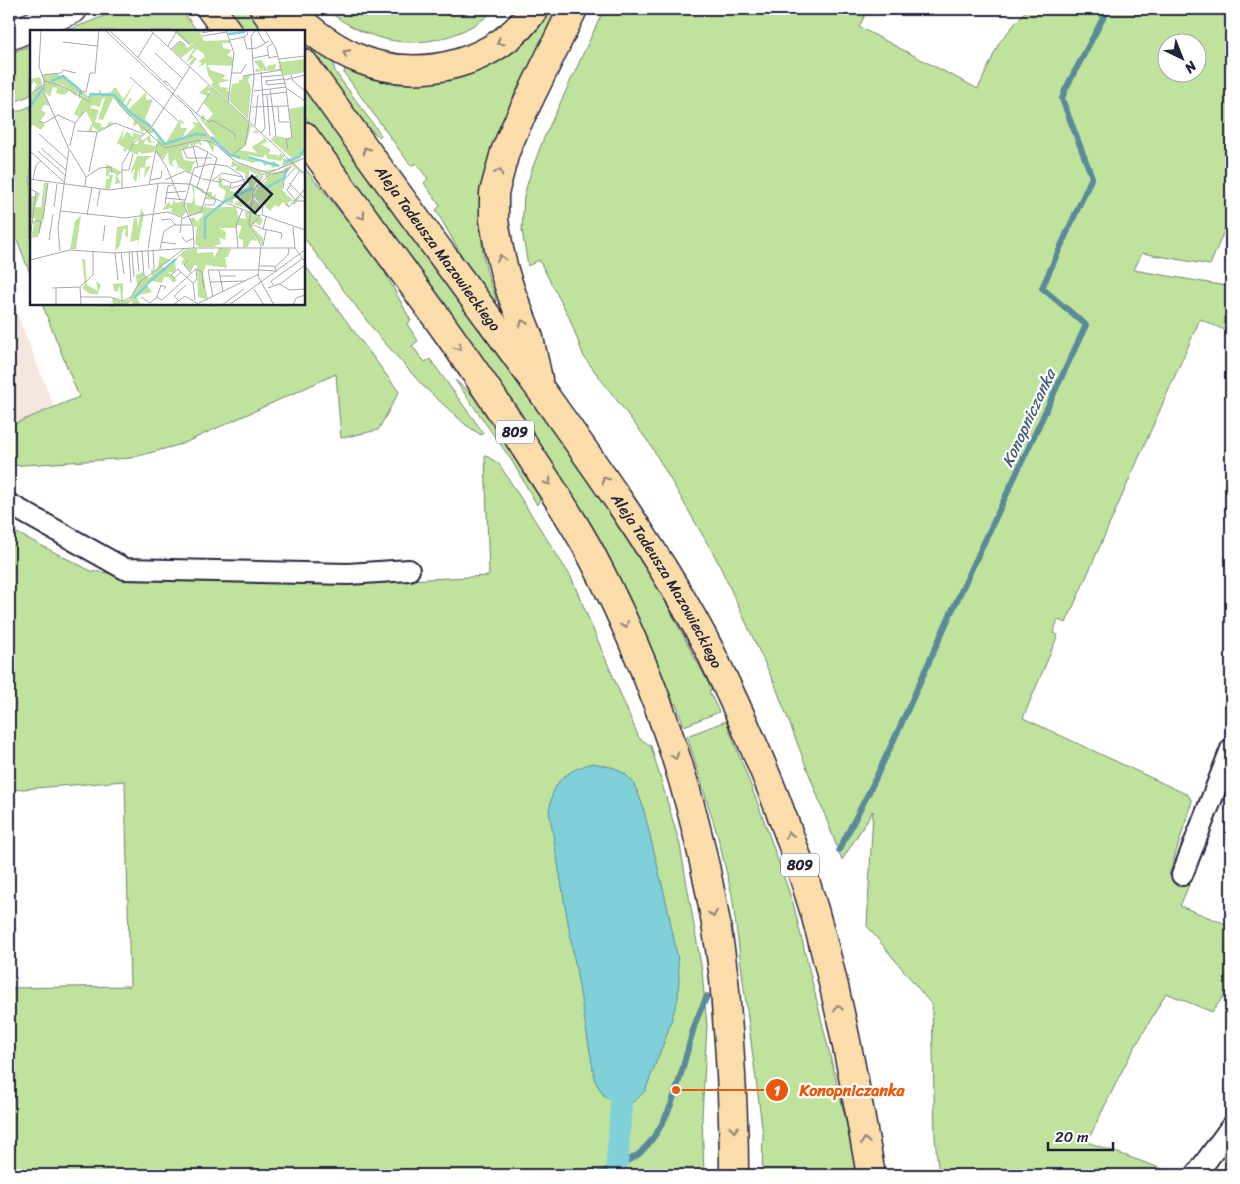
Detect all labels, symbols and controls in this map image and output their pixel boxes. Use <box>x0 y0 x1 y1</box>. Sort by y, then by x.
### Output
inset map <box>30 30 305 305</box>
north arrow <box>1158 32 1208 82</box>
one-way arrow <box>496 36 506 45</box>
one-way arrow <box>342 49 351 59</box>
text: N <box>1178 54 1203 80</box>
one-way arrow <box>363 146 372 156</box>
street label: Aleja Tadeusza Mazowieckiego <box>367 159 508 338</box>
one-way arrow <box>494 168 504 177</box>
one-way arrow <box>356 210 365 220</box>
one-way arrow <box>496 253 507 262</box>
one-way arrow <box>519 320 529 328</box>
one-way arrow <box>452 341 461 351</box>
water label: Konopniczanka <box>993 363 1065 472</box>
road number: 809 <box>496 421 534 444</box>
one-way arrow <box>602 476 611 485</box>
one-way arrow <box>541 477 551 486</box>
street label: Aleja Tadeusza Mazowieckiego <box>604 487 730 673</box>
one-way arrow <box>619 620 630 629</box>
one-way arrow <box>669 751 679 760</box>
one-way arrow <box>785 831 795 839</box>
road number: 809 <box>781 854 819 876</box>
one-way arrow <box>708 909 718 918</box>
one-way arrow <box>833 1003 844 1012</box>
callout: Konopniczanka <box>764 1075 914 1106</box>
text: Konopniczanka <box>799 1076 905 1105</box>
text: 1 <box>774 1078 781 1104</box>
scale bar <box>1048 1119 1112 1151</box>
text: 20 m <box>1055 1124 1089 1150</box>
one-way arrow <box>728 1125 739 1133</box>
one-way arrow <box>860 1137 871 1146</box>

